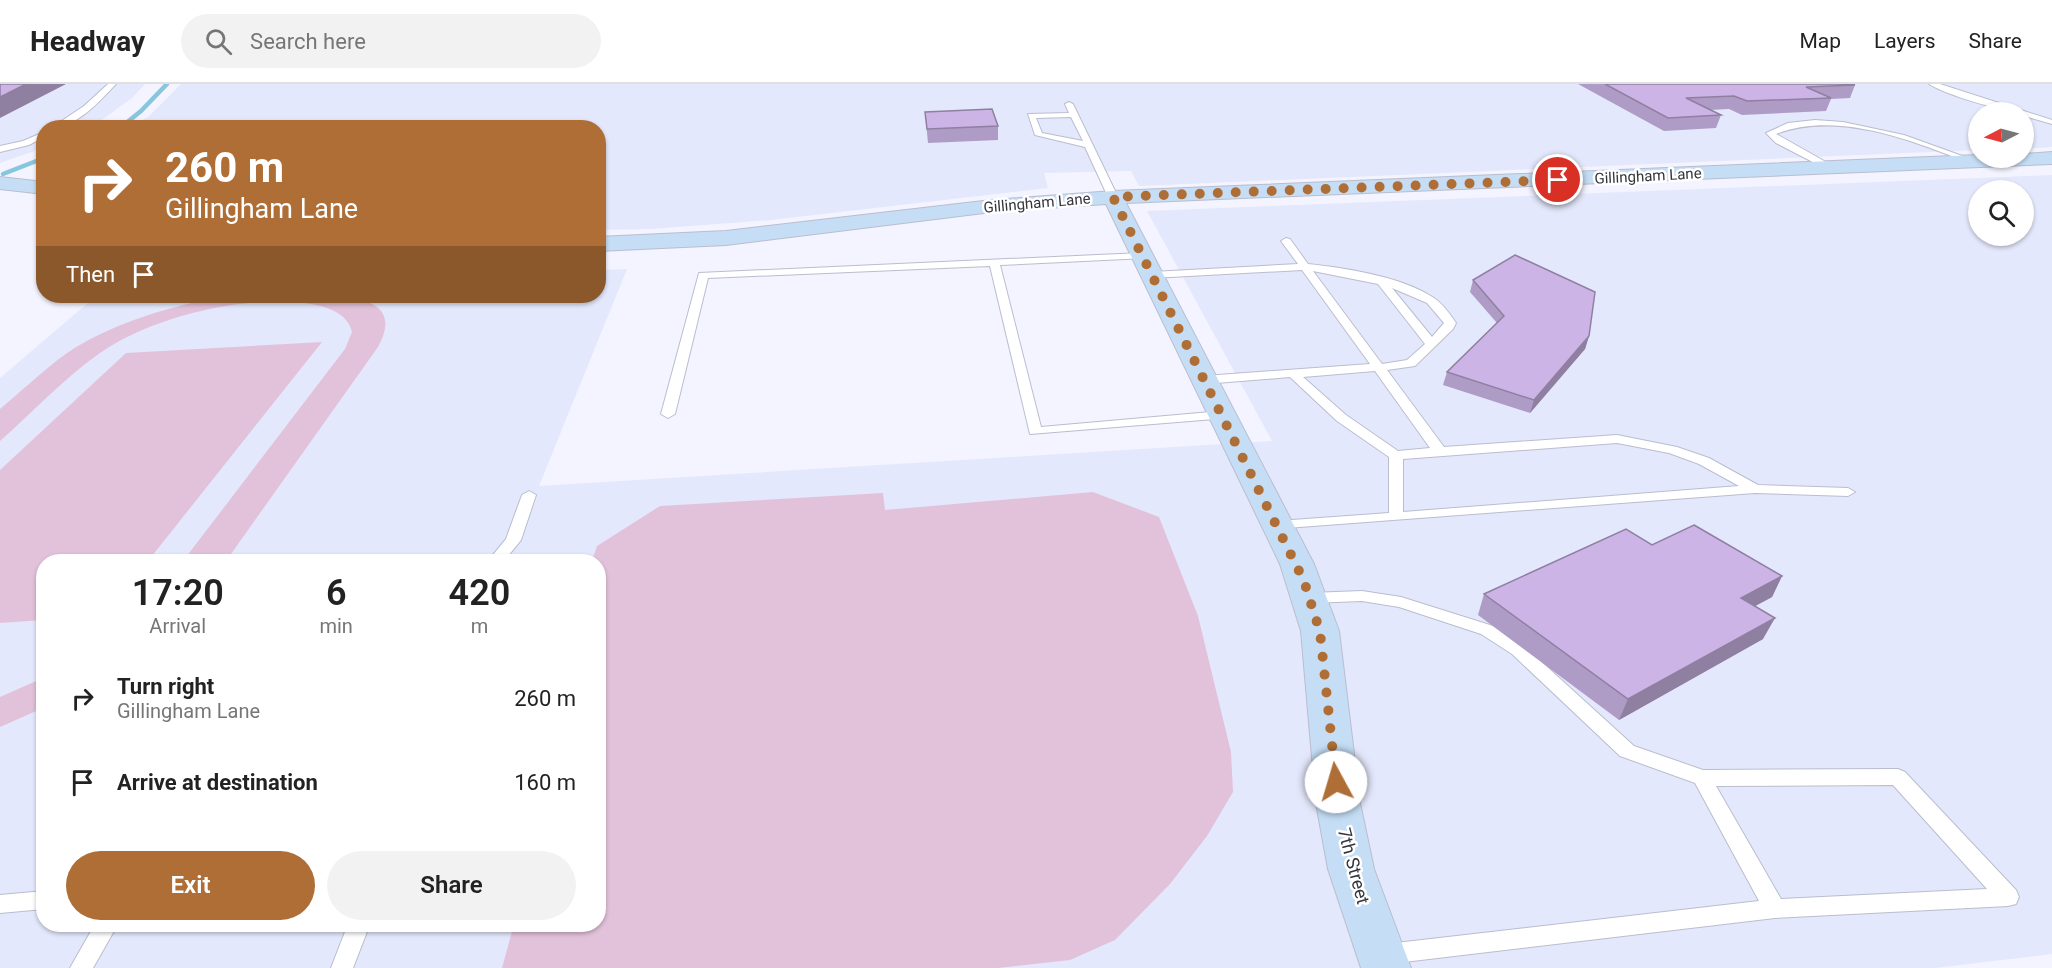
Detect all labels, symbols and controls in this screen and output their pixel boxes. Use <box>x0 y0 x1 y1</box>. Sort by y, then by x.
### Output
search box <box>181 14 601 68</box>
text: Headway <box>30 25 145 58</box>
icon: search <box>202 25 235 58</box>
text: Search here <box>250 29 366 54</box>
text: Map <box>1799 29 1841 53</box>
text: Layers <box>1874 29 1935 53</box>
text: Share <box>1968 29 2022 53</box>
north arrow <box>1968 102 2034 168</box>
map controls <box>1968 102 2034 246</box>
text: 260 m <box>165 143 284 192</box>
icon: right <box>66 144 144 222</box>
pin <box>1532 154 1583 205</box>
icon: arrive <box>1541 163 1574 196</box>
street label: Gillingham Lane <box>1594 164 1702 188</box>
button: search <box>1968 180 2034 246</box>
street label: Gillingham Lane <box>983 189 1091 217</box>
text: Gillingham Lane <box>165 193 358 225</box>
icon: arrive <box>127 258 160 291</box>
text: Then <box>66 262 115 287</box>
text: 17:20 <box>132 572 224 614</box>
text: 6 <box>326 572 346 614</box>
text: 420 <box>449 572 510 614</box>
text: Arrival <box>149 614 206 638</box>
text: min <box>319 614 353 638</box>
text: m <box>471 614 488 638</box>
text: Turn right <box>117 674 214 699</box>
icon: right <box>66 682 99 715</box>
text: 260 m <box>514 686 576 711</box>
text: Gillingham Lane <box>117 699 260 723</box>
position arrow <box>1304 750 1368 814</box>
icon: arrive <box>66 766 99 799</box>
text: Arrive at destination <box>117 770 318 795</box>
text: 160 m <box>514 770 576 795</box>
street label: 7th Street <box>1334 826 1374 906</box>
button: Exit <box>66 851 315 920</box>
button: Share <box>327 851 576 920</box>

